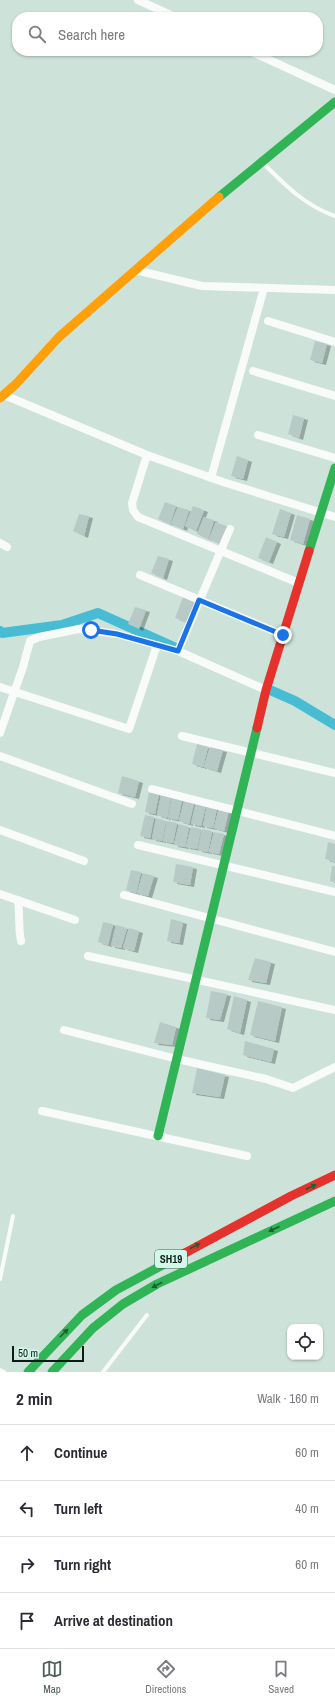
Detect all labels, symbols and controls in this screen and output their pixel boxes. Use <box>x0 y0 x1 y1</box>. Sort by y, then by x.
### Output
search box <box>12 12 323 56</box>
icon: search <box>26 23 48 45</box>
text: Search here <box>58 24 125 45</box>
route start <box>82 621 100 639</box>
route end <box>274 626 292 644</box>
one-way arrow <box>305 1184 316 1190</box>
one-way arrow <box>269 1226 280 1232</box>
one-way arrow <box>189 1243 201 1250</box>
road number: SH19 <box>155 1250 187 1268</box>
one-way arrow <box>151 1281 163 1288</box>
map controls <box>287 1324 323 1360</box>
button: locate <box>287 1324 323 1360</box>
one-way arrow <box>59 1328 69 1338</box>
scale bar <box>12 1344 84 1363</box>
text: 50 m <box>18 1346 38 1360</box>
text: 2 min <box>16 1387 52 1410</box>
text: Walk · 160 m <box>257 1390 319 1407</box>
icon: ahead <box>16 1442 38 1464</box>
text: Continue <box>54 1442 107 1463</box>
text: 60 m <box>295 1444 319 1461</box>
icon: left <box>16 1498 38 1520</box>
text: Turn left <box>54 1498 102 1519</box>
text: 40 m <box>295 1500 319 1517</box>
icon: right <box>16 1554 38 1576</box>
text: Turn right <box>54 1554 111 1575</box>
text: 60 m <box>295 1556 319 1573</box>
icon: arrive <box>16 1610 38 1632</box>
text: Arrive at destination <box>54 1610 173 1631</box>
tab: Map <box>41 1658 63 1696</box>
tab: Directions <box>145 1658 186 1696</box>
tab: Saved <box>268 1658 294 1696</box>

